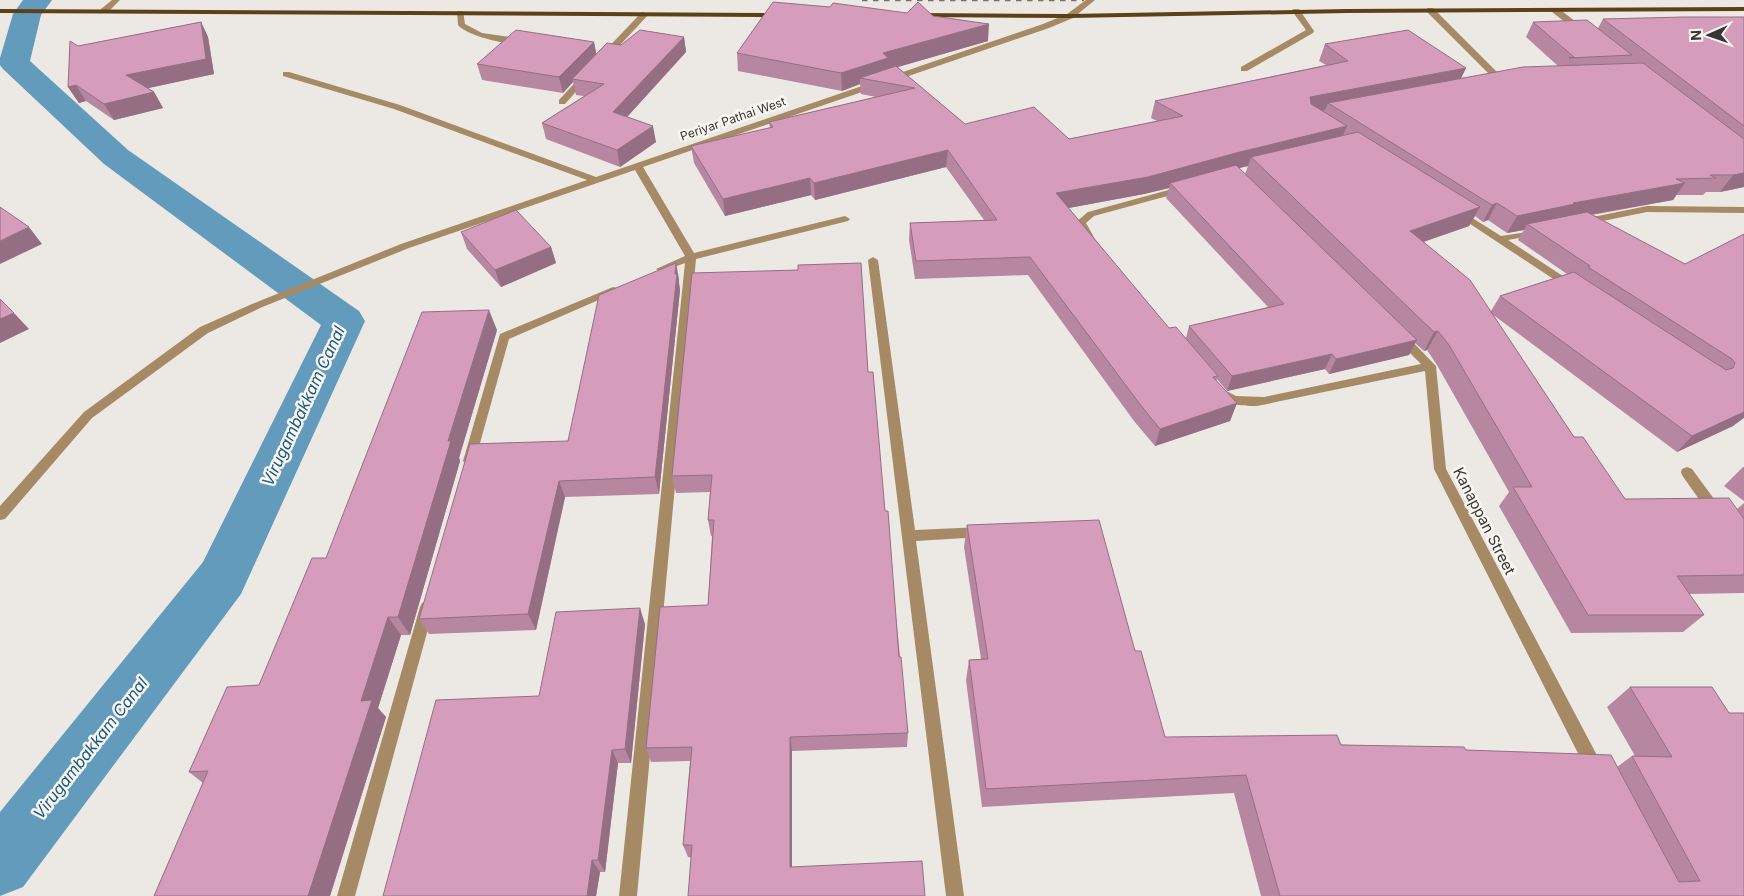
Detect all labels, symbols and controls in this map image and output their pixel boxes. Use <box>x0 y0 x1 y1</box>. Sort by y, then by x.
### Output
north arrow <box>1684 10 1734 60</box>
text: N <box>1687 30 1704 41</box>
street label: Periyar Pathai West <box>678 93 788 144</box>
water label: Virugambakkam Canal <box>257 323 349 489</box>
street label: Kanappan Street <box>1449 464 1520 578</box>
water label: Virugambakkam Canal <box>29 673 151 823</box>

